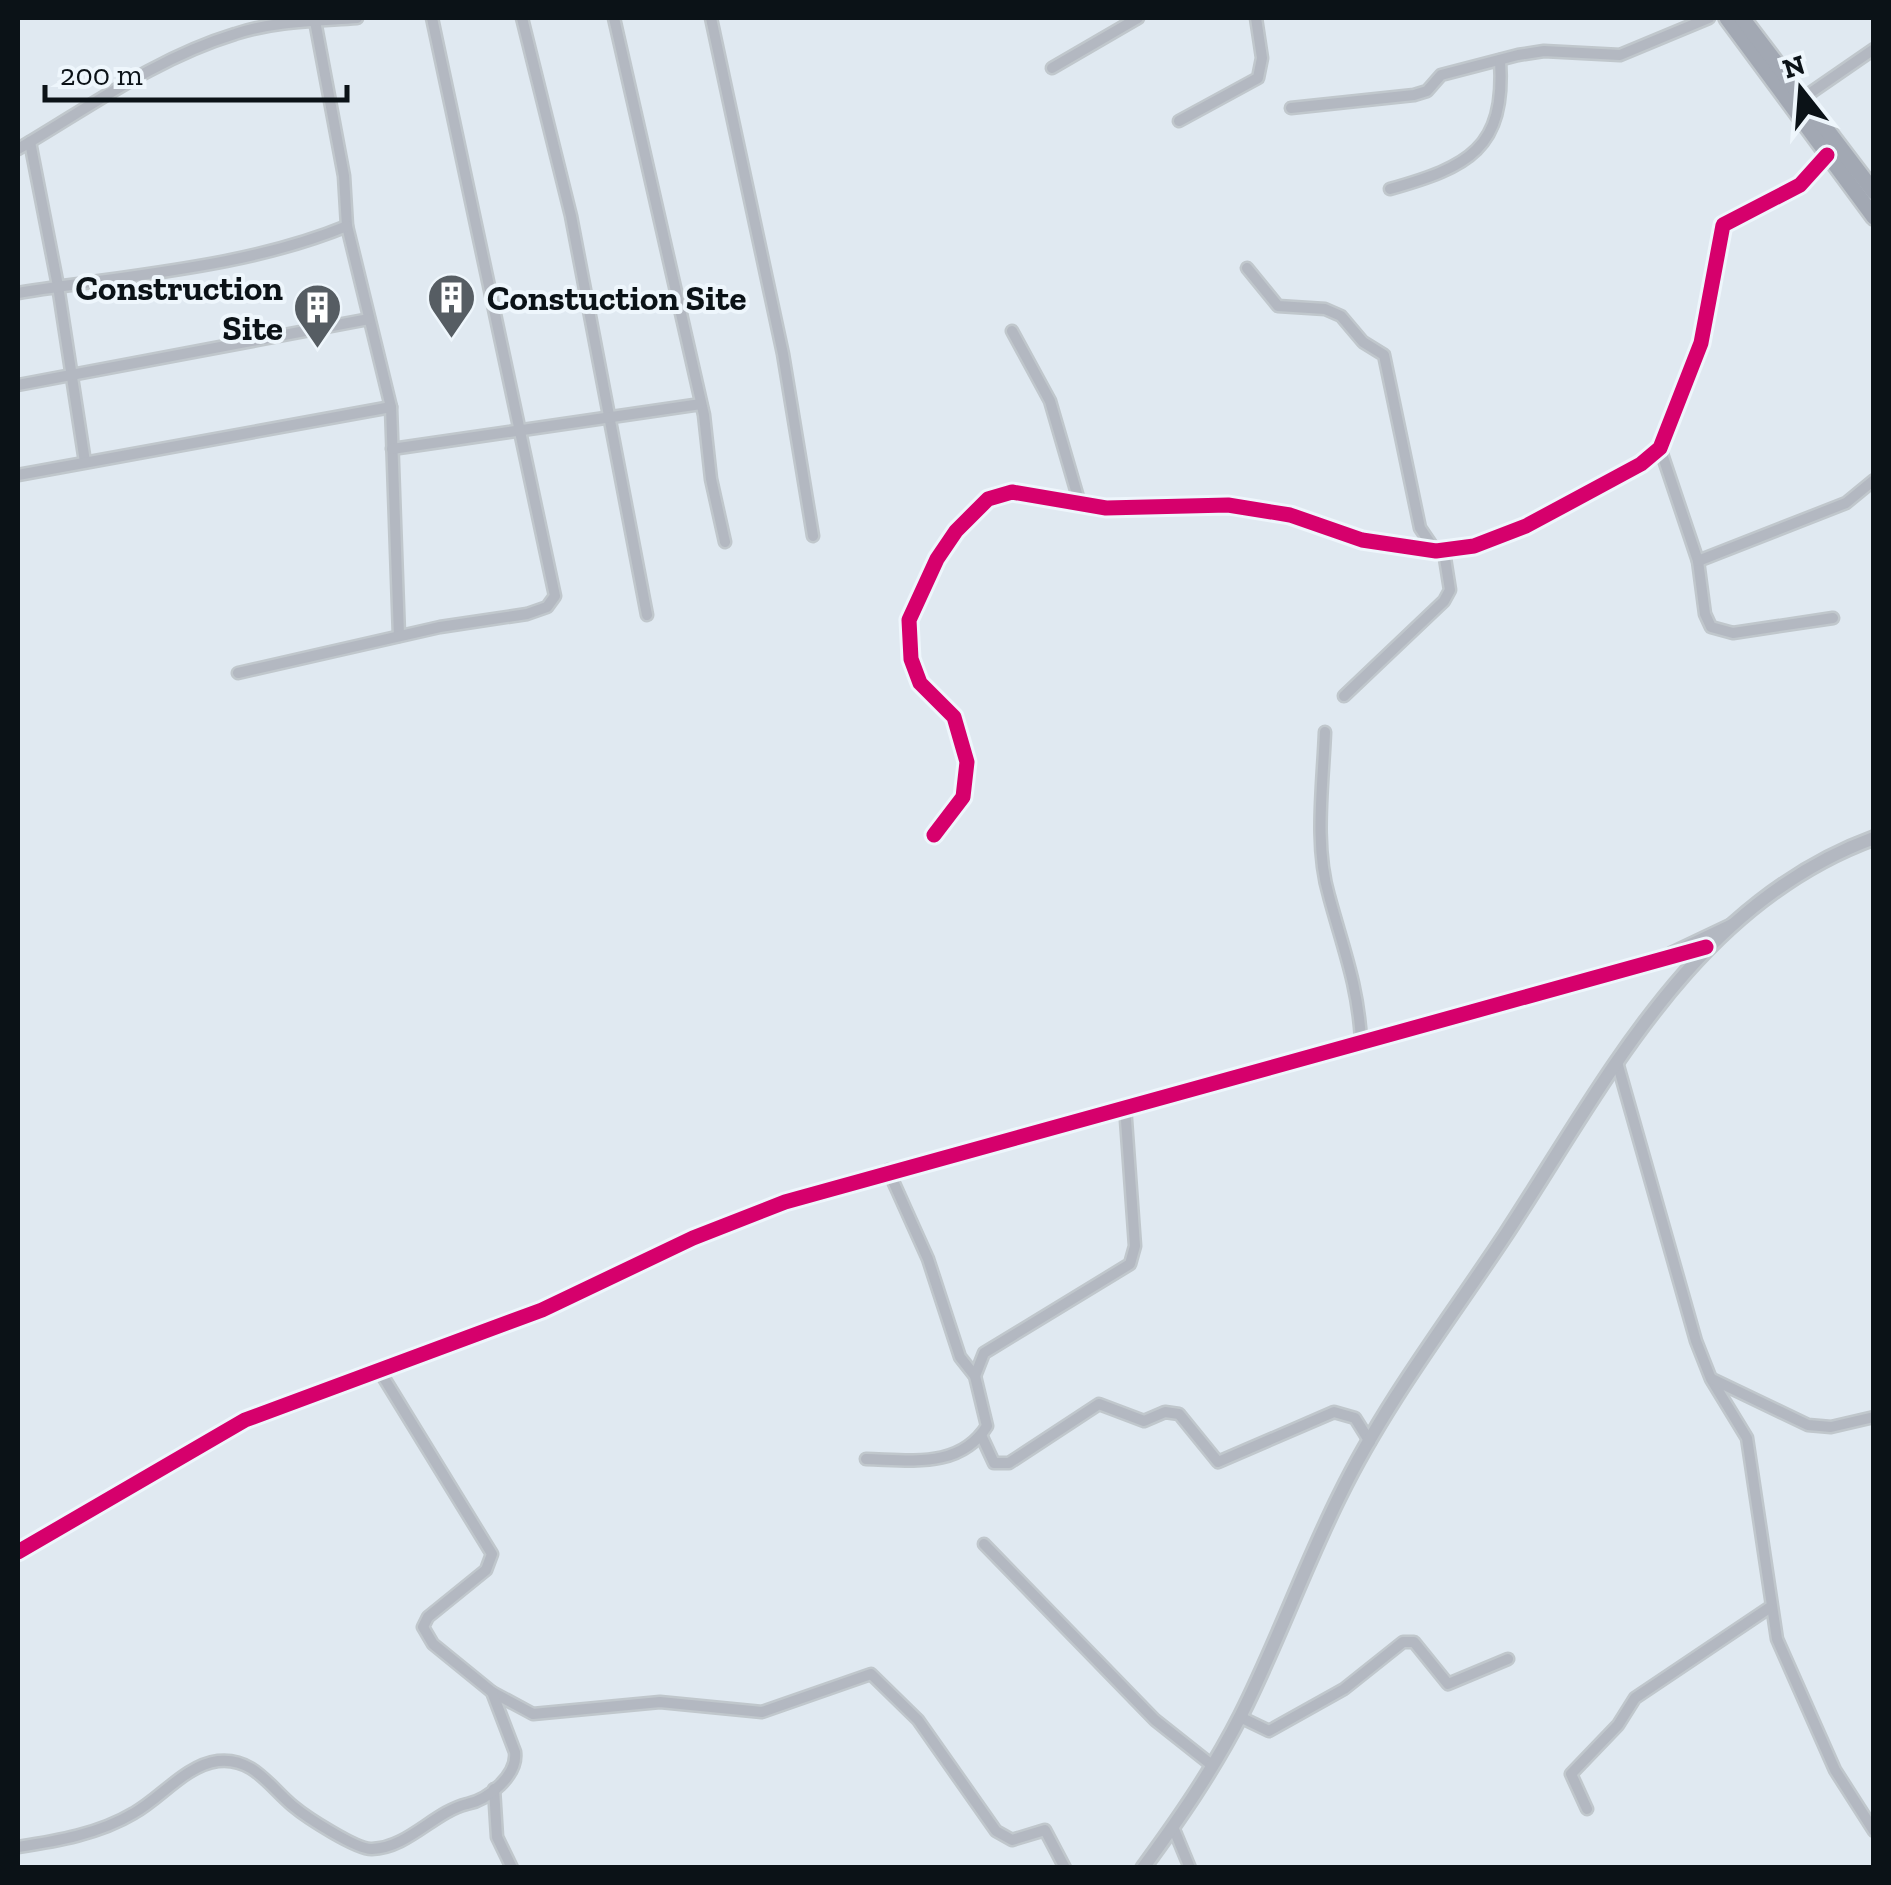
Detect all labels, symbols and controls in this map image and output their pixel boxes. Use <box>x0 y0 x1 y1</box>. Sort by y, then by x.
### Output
scale bar <box>45 40 348 102</box>
north arrow <box>1751 40 1851 140</box>
text: N <box>1779 48 1809 85</box>
text: 200 m <box>60 57 143 93</box>
place label: Construction Site <box>76 267 283 349</box>
building icon: Constuction Site <box>426 272 478 340</box>
place label: Constuction Site <box>487 277 746 319</box>
building icon: Construction Site <box>292 282 344 350</box>

